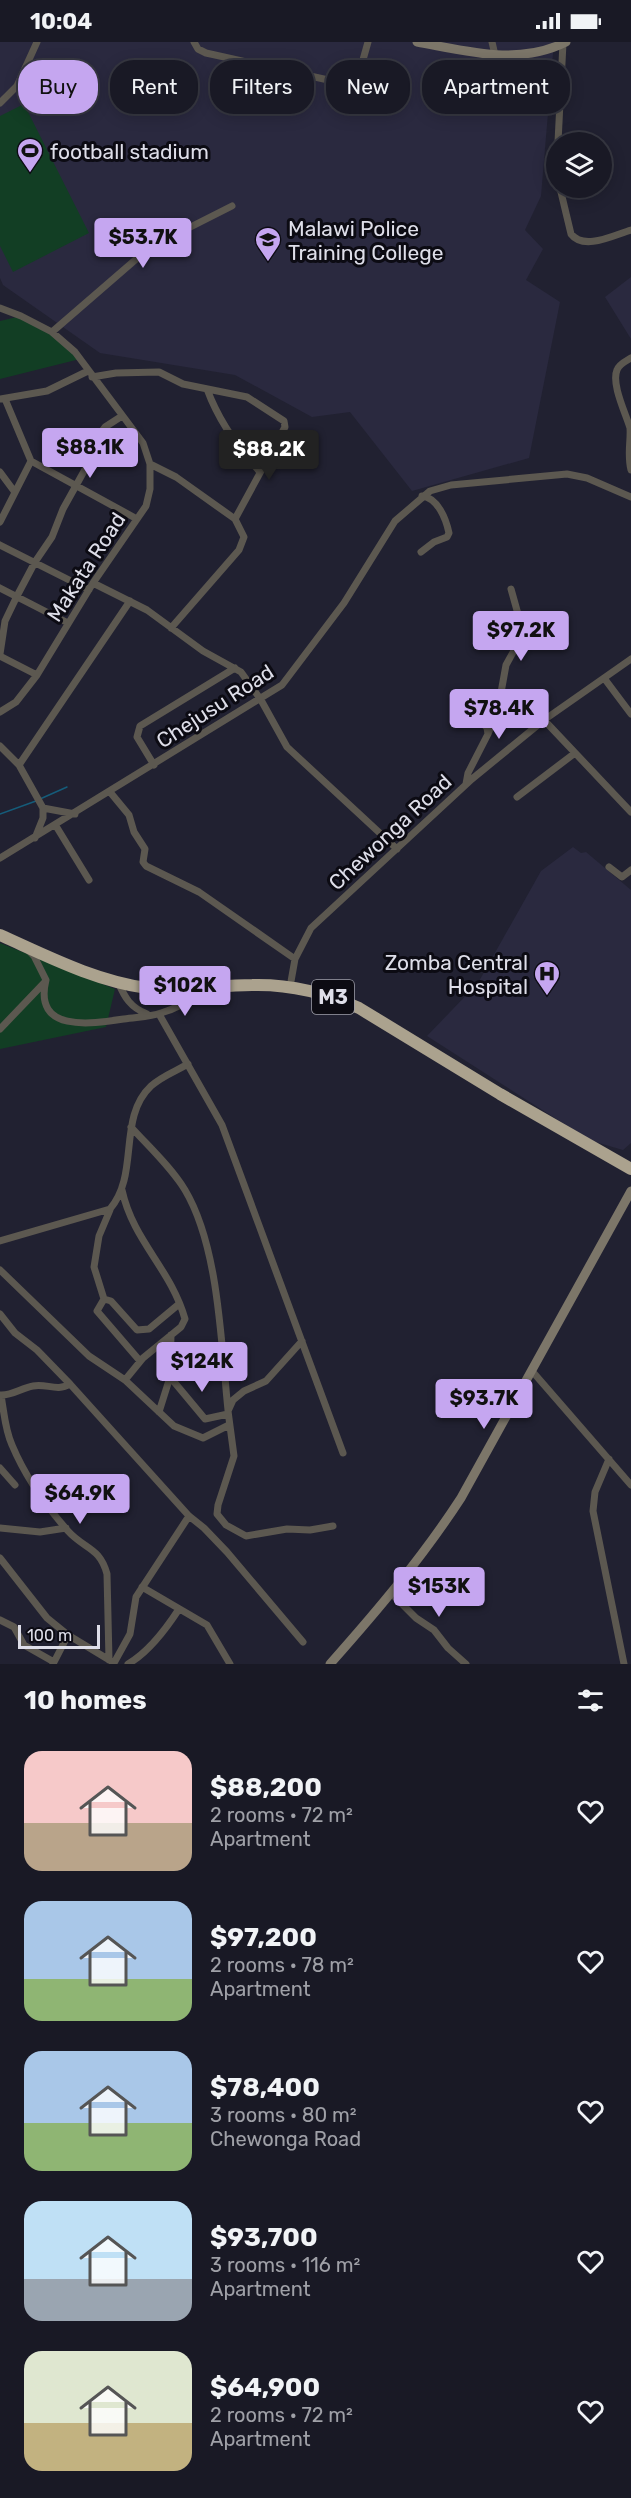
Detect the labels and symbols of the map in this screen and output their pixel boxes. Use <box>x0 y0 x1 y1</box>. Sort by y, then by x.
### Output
sports icon: football stadium <box>15 136 45 174</box>
place label: football stadium <box>50 139 209 164</box>
place label: Malawi Police Training College <box>288 216 443 265</box>
pin: $53.7K <box>94 218 192 269</box>
school or university icon: Malawi Police Training College <box>253 225 283 263</box>
pin: $88.1K <box>41 428 139 479</box>
pin: $88.2K <box>220 430 318 481</box>
street label: Makata Road <box>41 508 131 626</box>
pin: $97.2K <box>472 611 570 662</box>
street label: Chejusu Road <box>152 659 278 753</box>
pin: $78.4K <box>450 689 548 740</box>
street label: Chewonga Road <box>323 769 457 895</box>
place label: Zomba Central Hospital <box>385 950 528 999</box>
hospital icon: Zomba Central Hospital <box>532 959 562 997</box>
pin: $102K <box>143 966 227 1017</box>
road number: M3 <box>312 980 354 1014</box>
pin: $124K <box>160 1342 244 1393</box>
pin: $93.7K <box>435 1379 533 1430</box>
pin: $64.9K <box>31 1474 129 1525</box>
pin: $153K <box>397 1567 481 1618</box>
scale bar <box>18 1622 100 1650</box>

